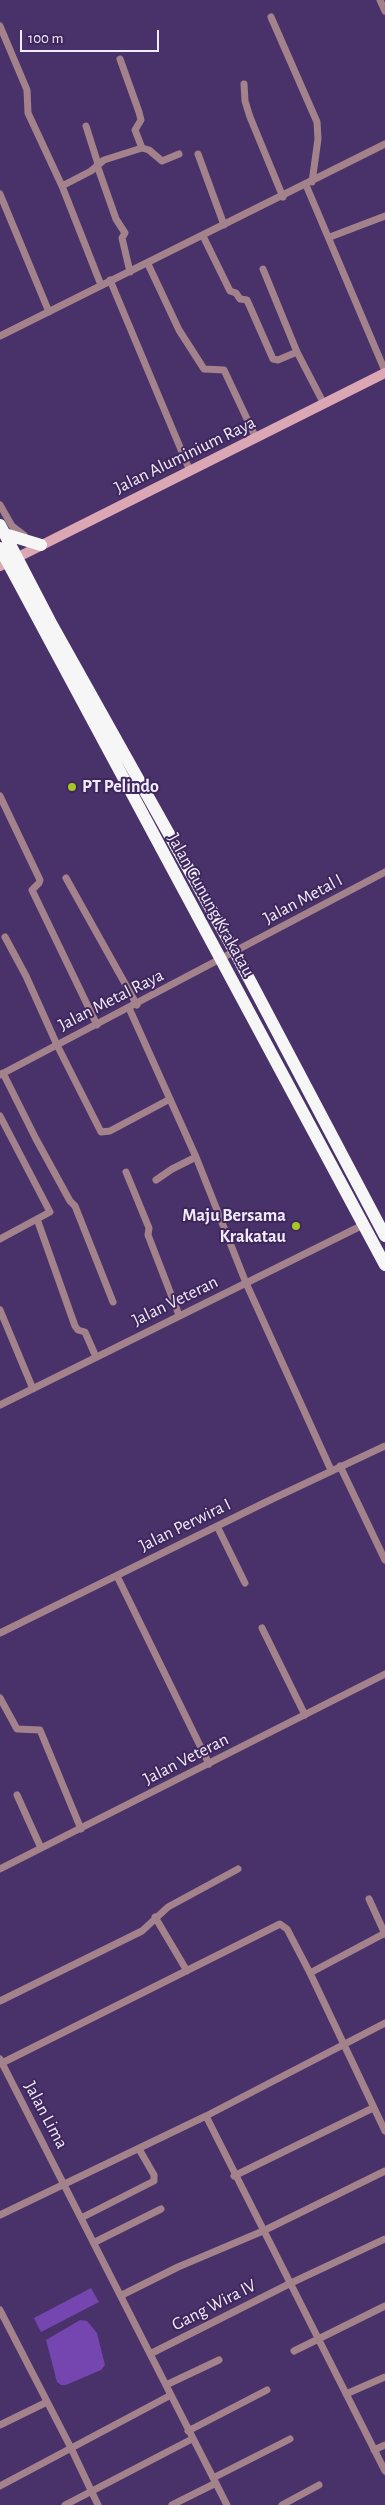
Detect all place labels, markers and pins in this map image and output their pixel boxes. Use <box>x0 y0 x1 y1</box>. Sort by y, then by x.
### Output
place label: PT Pelindo <box>82 776 159 798</box>
marker: PT Pelindo <box>66 781 78 793</box>
place label: Maju Bersama Krakatau <box>182 1205 286 1248</box>
marker: Maju Bersama Krakatau <box>290 1220 302 1232</box>

